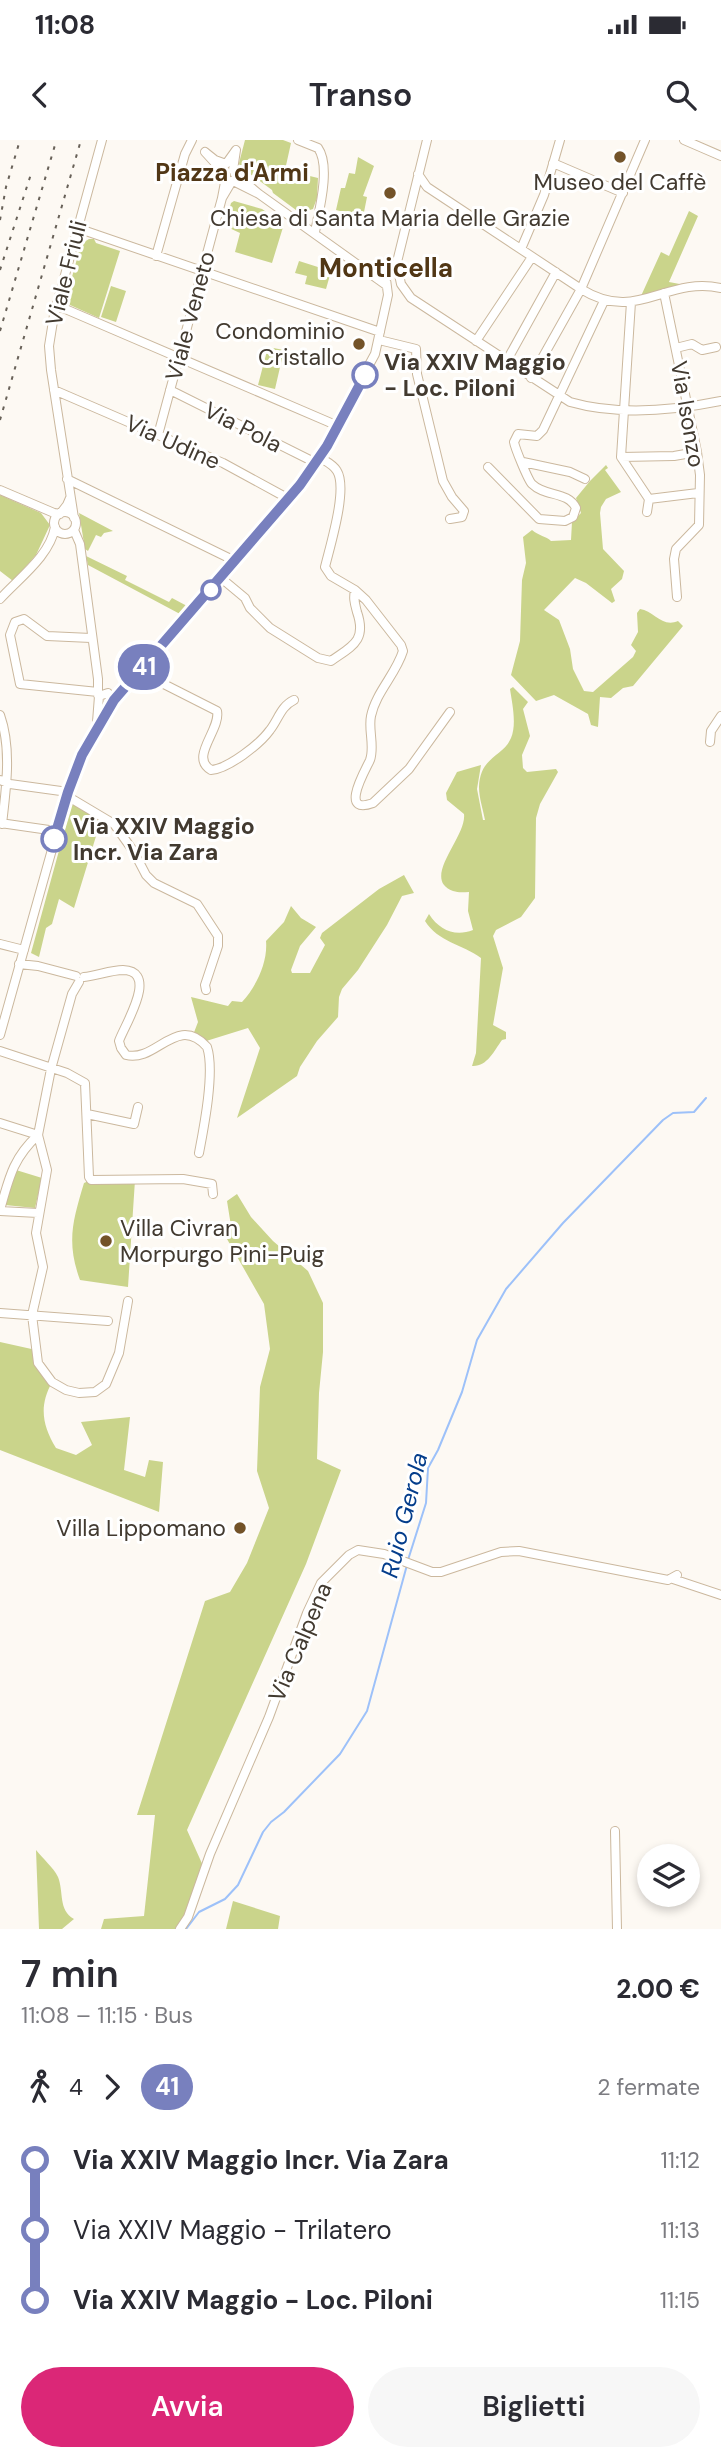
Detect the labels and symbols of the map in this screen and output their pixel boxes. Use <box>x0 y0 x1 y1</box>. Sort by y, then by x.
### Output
marker: Museo del Caffè <box>612 149 628 165</box>
district label: Piazza d'Armi <box>155 157 309 188</box>
place label: Museo del Caffè <box>534 167 706 197</box>
marker: Chiesa di Santa Maria delle Grazie <box>382 185 398 201</box>
place label: Chiesa di Santa Maria delle Grazie <box>210 203 570 233</box>
street label: Viale Friuli <box>38 217 94 329</box>
street label: Viale Veneto <box>158 248 222 384</box>
district label: Monticella <box>319 251 453 285</box>
place label: Condominio Cristallo <box>215 316 345 372</box>
marker: Condominio Cristallo <box>351 336 367 352</box>
place label: Via XXIV Maggio - Loc. Piloni <box>384 347 566 403</box>
street label: Via Isonzo <box>664 358 712 470</box>
marker: Via XXIV Maggio - Loc. Piloni <box>352 362 378 388</box>
street label: Via Pola <box>199 395 287 459</box>
street label: Via Udine <box>121 408 225 476</box>
unlabelled marker <box>201 580 221 600</box>
line badge: 41 <box>113 644 176 690</box>
place label: Via XXIV Maggio Incr. Via Zara <box>73 811 255 867</box>
marker: Via XXIV Maggio Incr. Via Zara <box>41 826 67 852</box>
place label: Villa Civran Morpurgo Pini-Puig <box>120 1213 324 1269</box>
marker: Villa Civran Morpurgo Pini-Puig <box>98 1233 114 1249</box>
water label: Ruio Gerola <box>373 1449 435 1581</box>
place label: Villa Lippomano <box>56 1513 226 1543</box>
marker: Villa Lippomano <box>232 1520 248 1536</box>
street label: Via Calpena <box>261 1578 339 1706</box>

